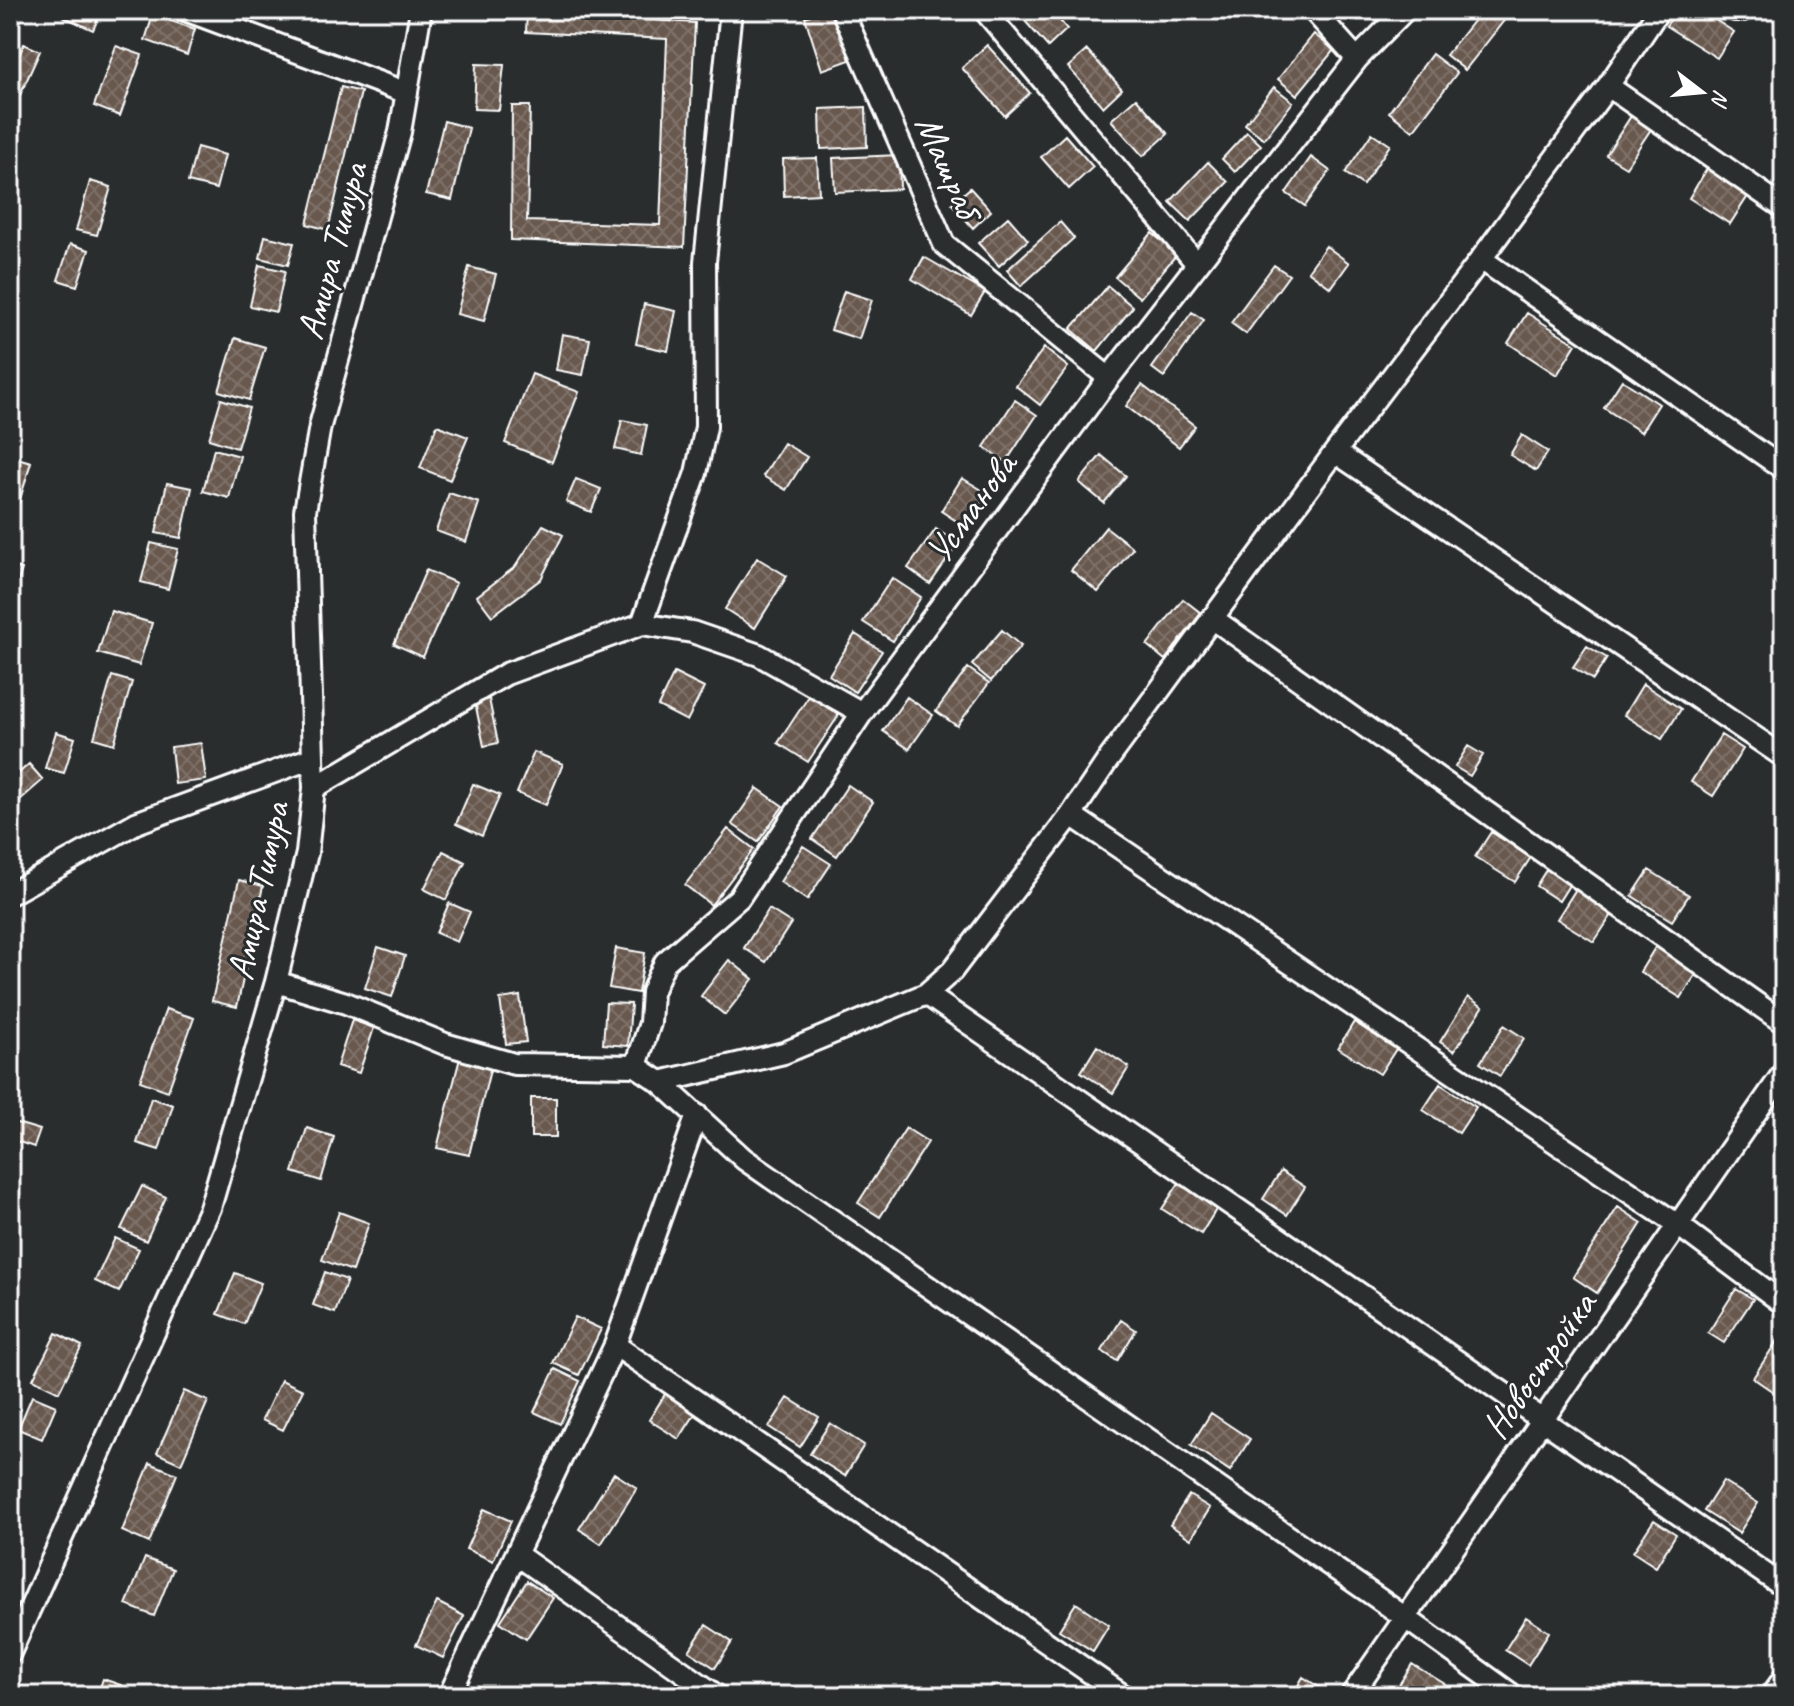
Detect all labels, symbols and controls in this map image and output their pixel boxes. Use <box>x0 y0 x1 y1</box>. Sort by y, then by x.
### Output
north arrow <box>1662 52 1742 132</box>
text: N <box>1704 87 1736 111</box>
street label: Машраб <box>905 108 994 232</box>
street label: Амира Тимура <box>286 155 379 344</box>
street label: Усманова <box>915 441 1029 572</box>
street label: Амира Тимура <box>216 795 300 984</box>
street label: Новостройка <box>1471 1281 1608 1448</box>

